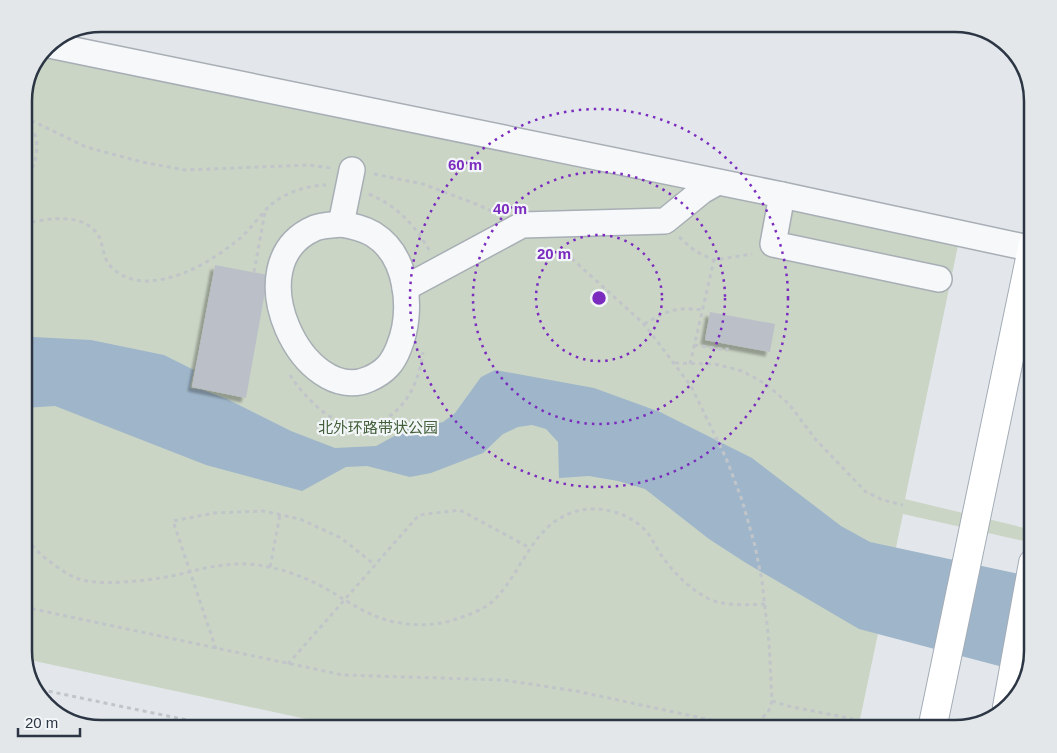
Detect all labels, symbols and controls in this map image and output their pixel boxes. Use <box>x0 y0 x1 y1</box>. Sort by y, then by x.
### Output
text: 60 m <box>448 156 482 173</box>
text: 40 m <box>493 200 527 217</box>
text: 20 m <box>537 245 571 262</box>
centre of rings <box>590 289 608 307</box>
park label: 北外环路带状公园 <box>318 419 438 436</box>
scale bar <box>18 706 80 738</box>
text: 20 m <box>25 714 58 731</box>

